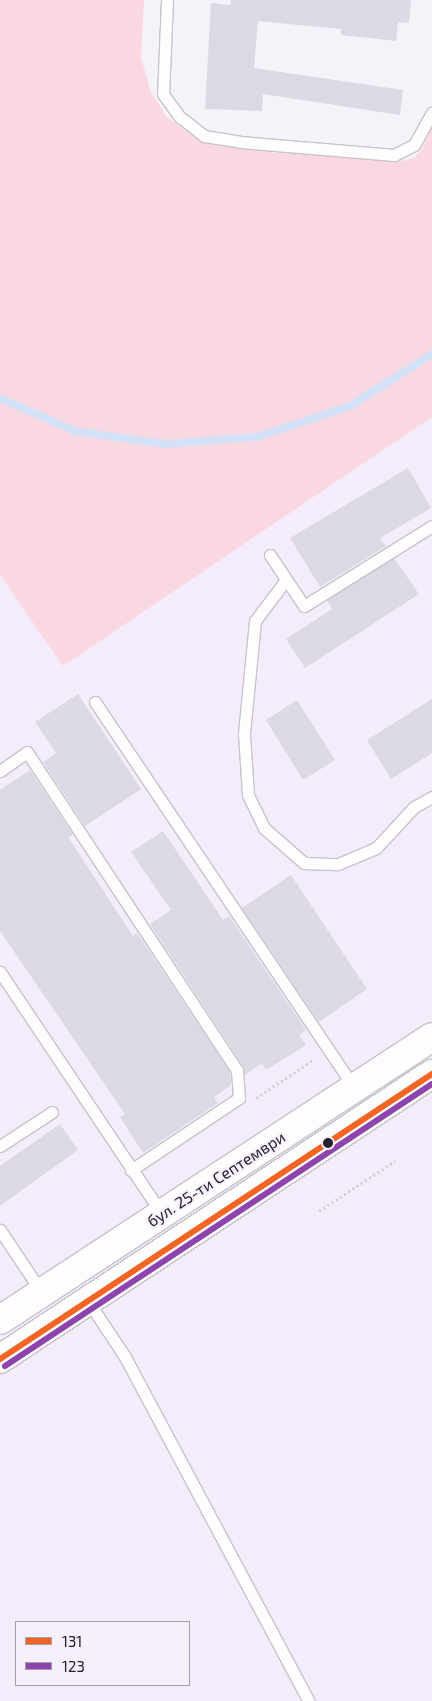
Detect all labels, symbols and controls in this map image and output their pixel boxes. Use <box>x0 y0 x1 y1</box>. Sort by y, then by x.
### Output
street label: бул. 25-ти Септември <box>143 1127 289 1231</box>
unlabelled marker <box>323 1138 333 1148</box>
legend <box>15 1621 190 1686</box>
text: 131 <box>62 1632 82 1650</box>
text: 123 <box>62 1657 85 1675</box>

